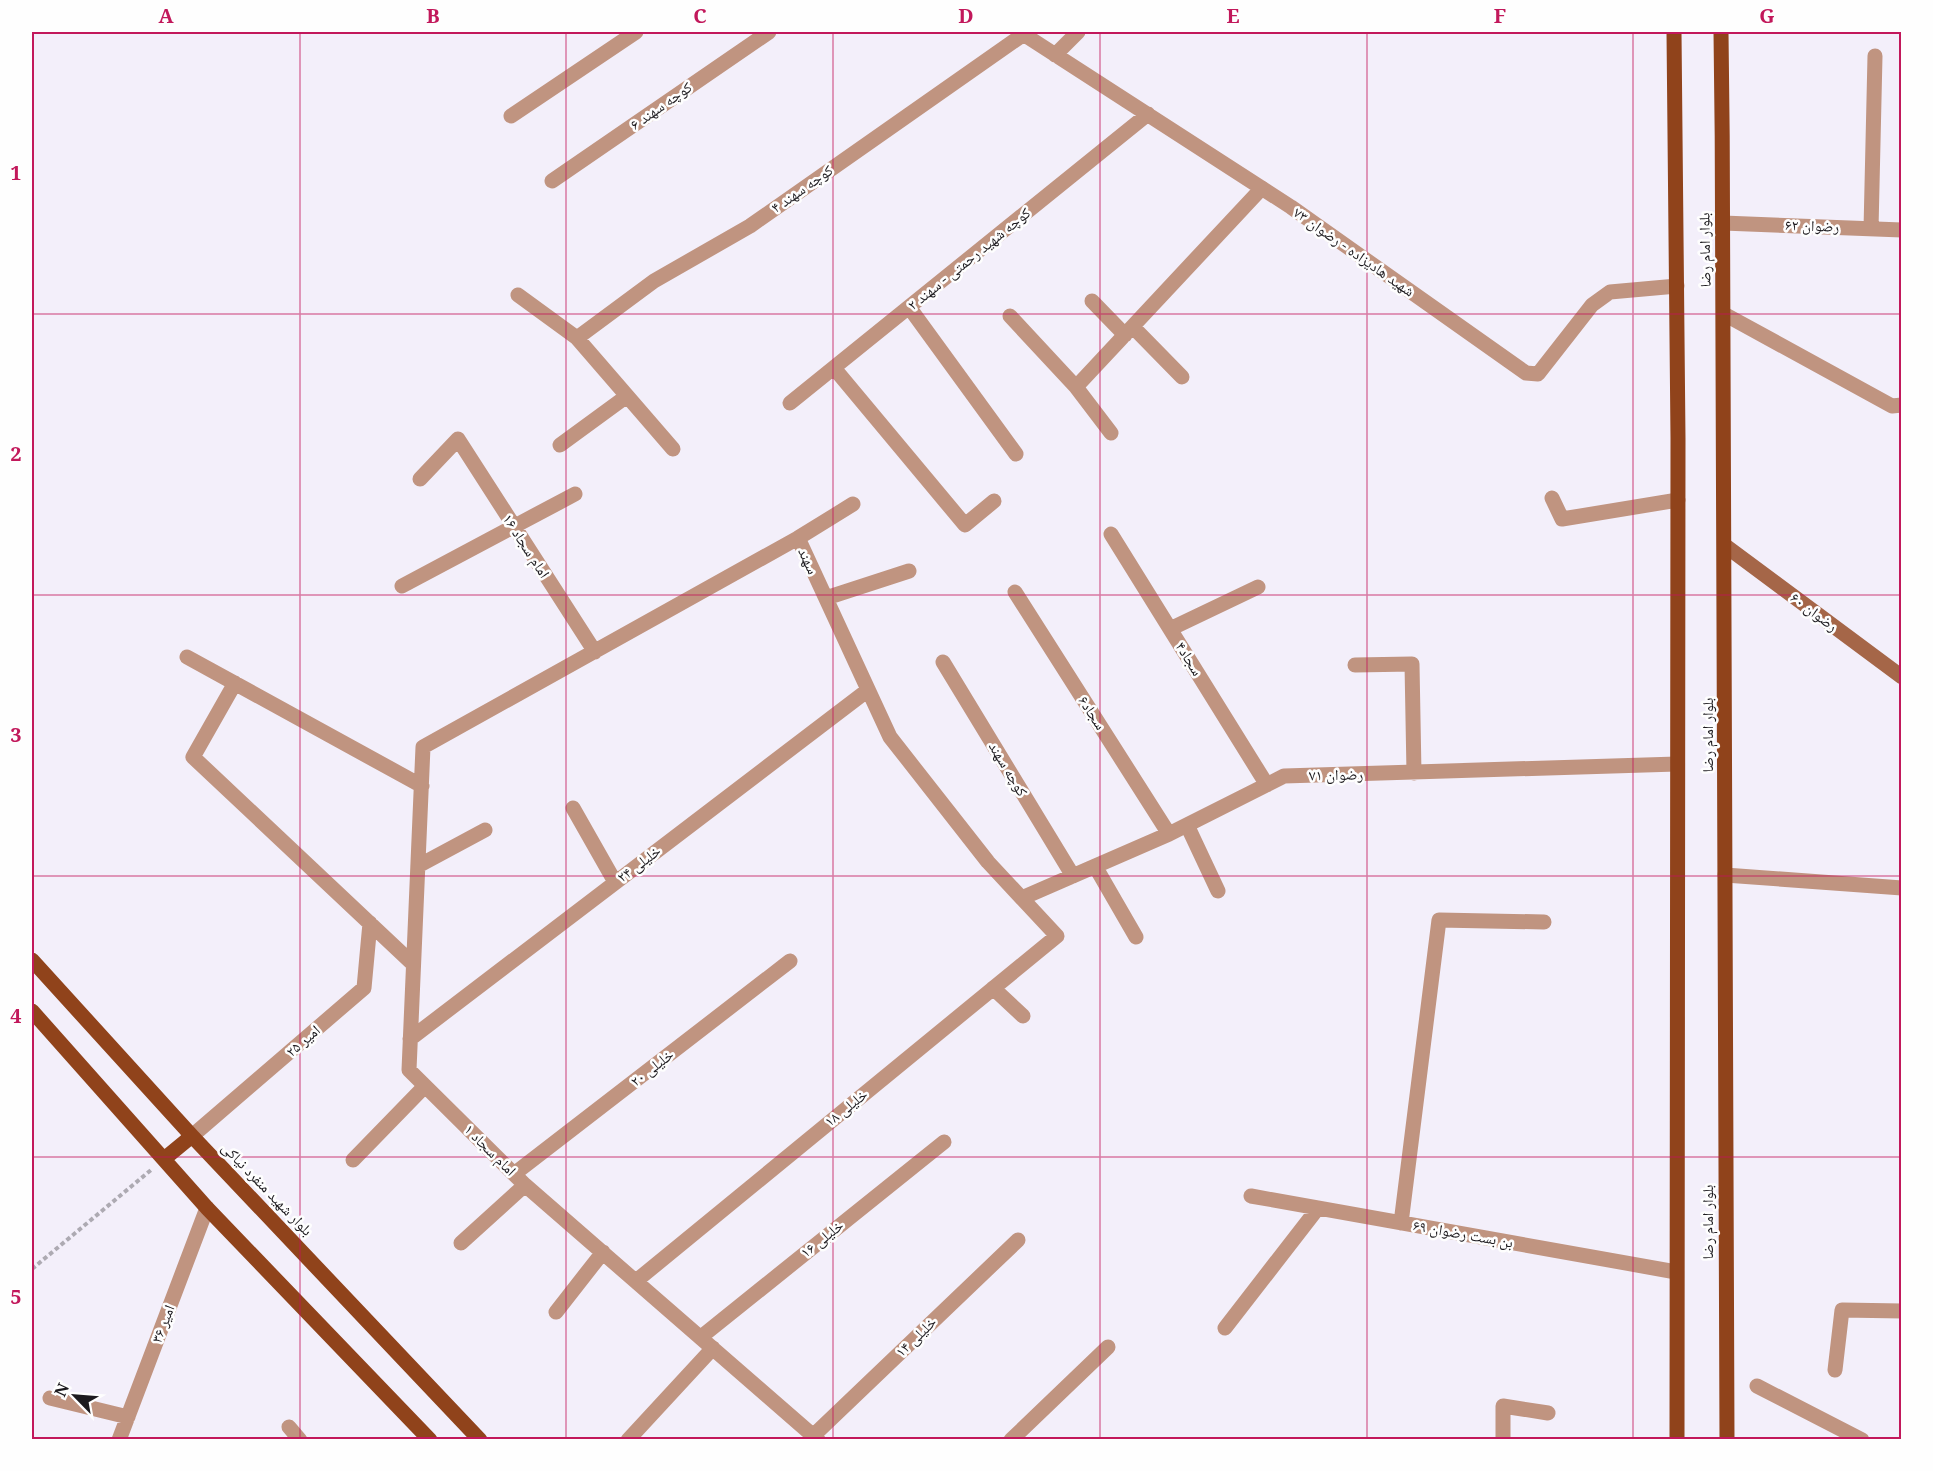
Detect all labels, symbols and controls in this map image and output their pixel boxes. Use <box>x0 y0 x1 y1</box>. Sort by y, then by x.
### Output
text: A <box>158 2 174 29</box>
text: B <box>426 2 440 29</box>
text: C <box>693 2 707 29</box>
text: D <box>958 2 974 29</box>
text: E <box>1226 2 1240 29</box>
text: F <box>1494 2 1506 29</box>
text: G <box>1759 2 1775 29</box>
street label: کوچه سهند ۶ <box>626 77 695 134</box>
text: 1 <box>10 159 22 186</box>
street label: کوچه سهند ۴ <box>767 160 836 217</box>
street label: کوچه شهید رحمتی - سهند ۲ <box>903 202 1035 315</box>
street label: شهید هادیزاده - رضوان ۷۳ <box>1289 202 1419 301</box>
street label: بلوار امام رضا <box>1693 212 1716 288</box>
street label: رضوان ۶۲ <box>1784 214 1840 237</box>
text: 2 <box>10 440 22 467</box>
street label: امام سجاد ۱۶ <box>498 510 555 582</box>
street label: سهند <box>794 544 824 577</box>
street label: رضوان ۶۰ <box>1786 587 1842 636</box>
street label: سجاد۴ <box>1172 638 1208 679</box>
street label: سجاد۶ <box>1074 692 1111 733</box>
street label: بلوار امام رضا <box>1697 698 1718 772</box>
text: 3 <box>10 721 22 748</box>
street label: كوچه سهند <box>985 737 1033 800</box>
street label: رضوان ۷۱ <box>1309 764 1364 785</box>
street label: خلیلی ۲۴ <box>612 840 665 887</box>
text: 4 <box>10 1002 22 1029</box>
street label: امیر ۲۵ <box>281 1020 324 1061</box>
street label: خلیلی ۲۰ <box>626 1044 678 1091</box>
street label: خلیلی ۱۸ <box>820 1083 872 1131</box>
street label: امام سجاد ۱ <box>460 1119 521 1180</box>
street label: بلوار شهید منفرد نیاکی <box>217 1137 318 1240</box>
street label: بلوار امام رضا <box>1697 1185 1718 1259</box>
street label: خلیلی ۱۶ <box>796 1214 848 1262</box>
street label: بن بست رضوان ۶۹ <box>1411 1214 1515 1253</box>
text: 5 <box>10 1283 22 1310</box>
street label: امیر ۳۶ <box>146 1302 178 1346</box>
street label: خلیلی ۱۴ <box>890 1311 941 1362</box>
north arrow <box>45 1366 105 1426</box>
text: N <box>49 1379 74 1400</box>

